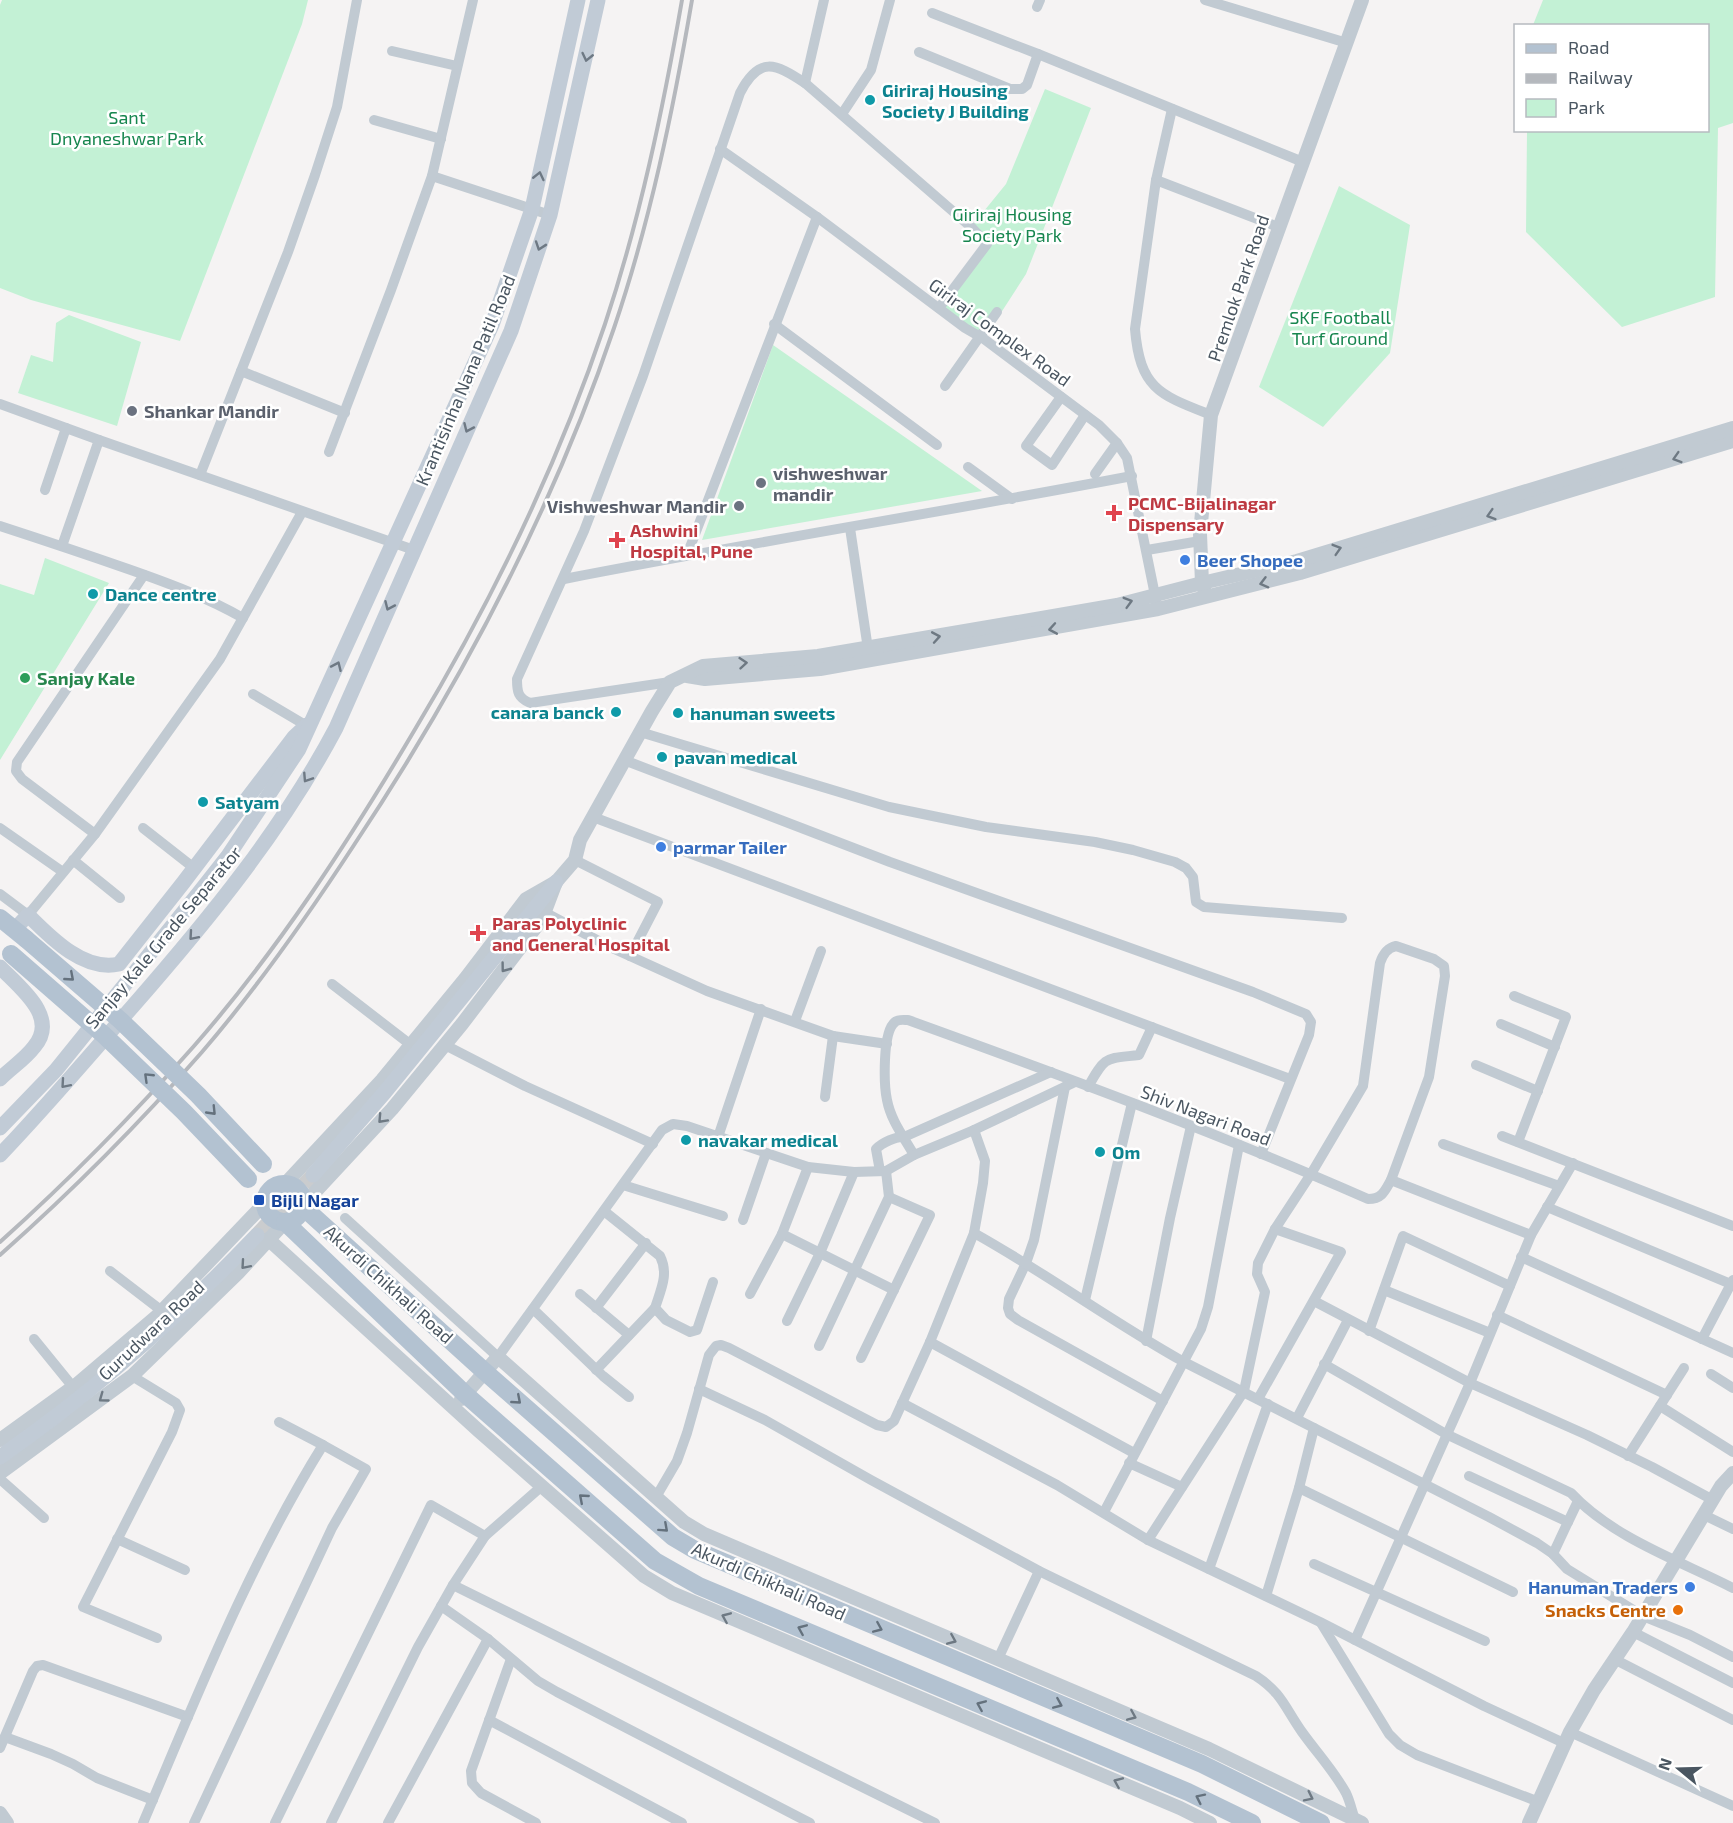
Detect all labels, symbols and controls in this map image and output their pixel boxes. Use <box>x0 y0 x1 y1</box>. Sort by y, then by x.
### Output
legend <box>1514 24 1709 132</box>
text: Road <box>1568 36 1609 58</box>
one-way arrow <box>581 52 594 62</box>
text: Railway <box>1568 66 1633 88</box>
place label: Giriraj Housing Society J Building <box>882 79 1029 122</box>
marker: Giriraj Housing Society J Building <box>863 93 877 107</box>
text: Park <box>1568 96 1605 118</box>
park label: Sant Dnyaneshwar Park <box>50 106 204 149</box>
one-way arrow <box>532 171 545 181</box>
park label: Giriraj Housing Society Park <box>952 203 1072 246</box>
street label: Premlok Park Road <box>1203 212 1273 364</box>
one-way arrow <box>534 241 547 251</box>
street label: Krantisinha Nana Patil Road <box>411 271 519 489</box>
street label: Giriraj Complex Road <box>925 273 1075 391</box>
park label: SKF Football Turf Ground <box>1289 306 1391 349</box>
place label: Shankar Mandir <box>144 400 279 422</box>
marker: Shankar Mandir <box>125 404 139 418</box>
one-way arrow <box>463 421 475 432</box>
one-way arrow <box>1672 451 1683 463</box>
place label: vishweshwar mandir <box>773 462 888 505</box>
marker: vishweshwar mandir <box>754 476 768 490</box>
place label: PCMC-Bijalinagar Dispensary <box>1128 492 1276 535</box>
place label: Vishweshwar Mandir <box>547 495 727 517</box>
marker: Vishweshwar Mandir <box>732 499 746 513</box>
marker: PCMC-Bijalinagar Dispensary <box>1105 504 1123 522</box>
one-way arrow <box>1486 508 1497 520</box>
place label: Ashwini Hospital, Pune <box>630 519 753 562</box>
marker: Ashwini Hospital, Pune <box>608 531 626 549</box>
one-way arrow <box>1331 544 1342 556</box>
place label: Beer Shopee <box>1197 549 1303 571</box>
marker: Beer Shopee <box>1178 553 1192 567</box>
one-way arrow <box>1259 576 1269 588</box>
place label: Dance centre <box>105 583 217 605</box>
marker: Dance centre <box>86 587 100 601</box>
one-way arrow <box>1122 597 1133 609</box>
one-way arrow <box>384 599 396 610</box>
one-way arrow <box>1048 622 1058 635</box>
one-way arrow <box>931 631 941 644</box>
one-way arrow <box>738 657 747 670</box>
one-way arrow <box>329 661 341 672</box>
place label: Sanjay Kale <box>37 667 135 689</box>
marker: Sanjay Kale <box>18 671 32 685</box>
place label: canara banck <box>491 701 604 723</box>
place label: hanuman sweets <box>690 702 835 724</box>
marker: canara banck <box>609 705 623 719</box>
marker: hanuman sweets <box>671 706 685 720</box>
place label: pavan medical <box>674 746 797 768</box>
marker: pavan medical <box>655 750 669 764</box>
one-way arrow <box>303 772 314 783</box>
place label: Satyam <box>215 791 279 813</box>
marker: Satyam <box>196 795 210 809</box>
place label: parmar Tailer <box>673 836 787 858</box>
marker: parmar Tailer <box>654 840 668 854</box>
street label: Sanjay Kale Grade Separator <box>80 841 246 1033</box>
place label: Paras Polyclinic and General Hospital <box>492 912 670 955</box>
marker: Paras Polyclinic and General Hospital <box>469 924 487 942</box>
one-way arrow <box>189 929 200 940</box>
one-way arrow <box>501 961 512 972</box>
one-way arrow <box>63 970 74 981</box>
one-way arrow <box>144 1074 155 1085</box>
one-way arrow <box>61 1077 72 1088</box>
street label: Shiv Nagari Road <box>1138 1080 1274 1150</box>
one-way arrow <box>205 1104 216 1114</box>
one-way arrow <box>378 1112 389 1123</box>
place label: navakar medical <box>698 1129 838 1151</box>
marker: navakar medical <box>679 1133 693 1147</box>
place label: Om <box>1112 1141 1140 1163</box>
marker: Om <box>1093 1145 1107 1159</box>
place label: Bijli Nagar <box>271 1189 359 1211</box>
marker: Bijli Nagar <box>252 1193 266 1207</box>
street label: Akurdi Chikhali Road <box>320 1220 458 1348</box>
one-way arrow <box>241 1258 252 1269</box>
street label: Gurudwara Road <box>94 1275 208 1385</box>
one-way arrow <box>99 1390 110 1401</box>
one-way arrow <box>510 1393 521 1404</box>
one-way arrow <box>579 1494 590 1505</box>
one-way arrow <box>657 1521 668 1532</box>
street label: Akurdi Chikhali Road <box>689 1537 849 1625</box>
place label: Hanuman Traders <box>1528 1576 1678 1598</box>
marker: Hanuman Traders <box>1683 1580 1697 1594</box>
place label: Snacks Centre <box>1545 1599 1666 1621</box>
marker: Snacks Centre <box>1671 1603 1685 1617</box>
one-way arrow <box>721 1612 732 1624</box>
one-way arrow <box>872 1621 883 1633</box>
one-way arrow <box>797 1624 808 1636</box>
one-way arrow <box>946 1633 957 1645</box>
one-way arrow <box>1052 1697 1063 1709</box>
one-way arrow <box>977 1700 988 1712</box>
one-way arrow <box>1125 1709 1136 1721</box>
north arrow <box>1649 1739 1709 1799</box>
text: N <box>1653 1755 1675 1773</box>
one-way arrow <box>1114 1777 1125 1789</box>
one-way arrow <box>1302 1790 1313 1802</box>
one-way arrow <box>1195 1793 1206 1805</box>

